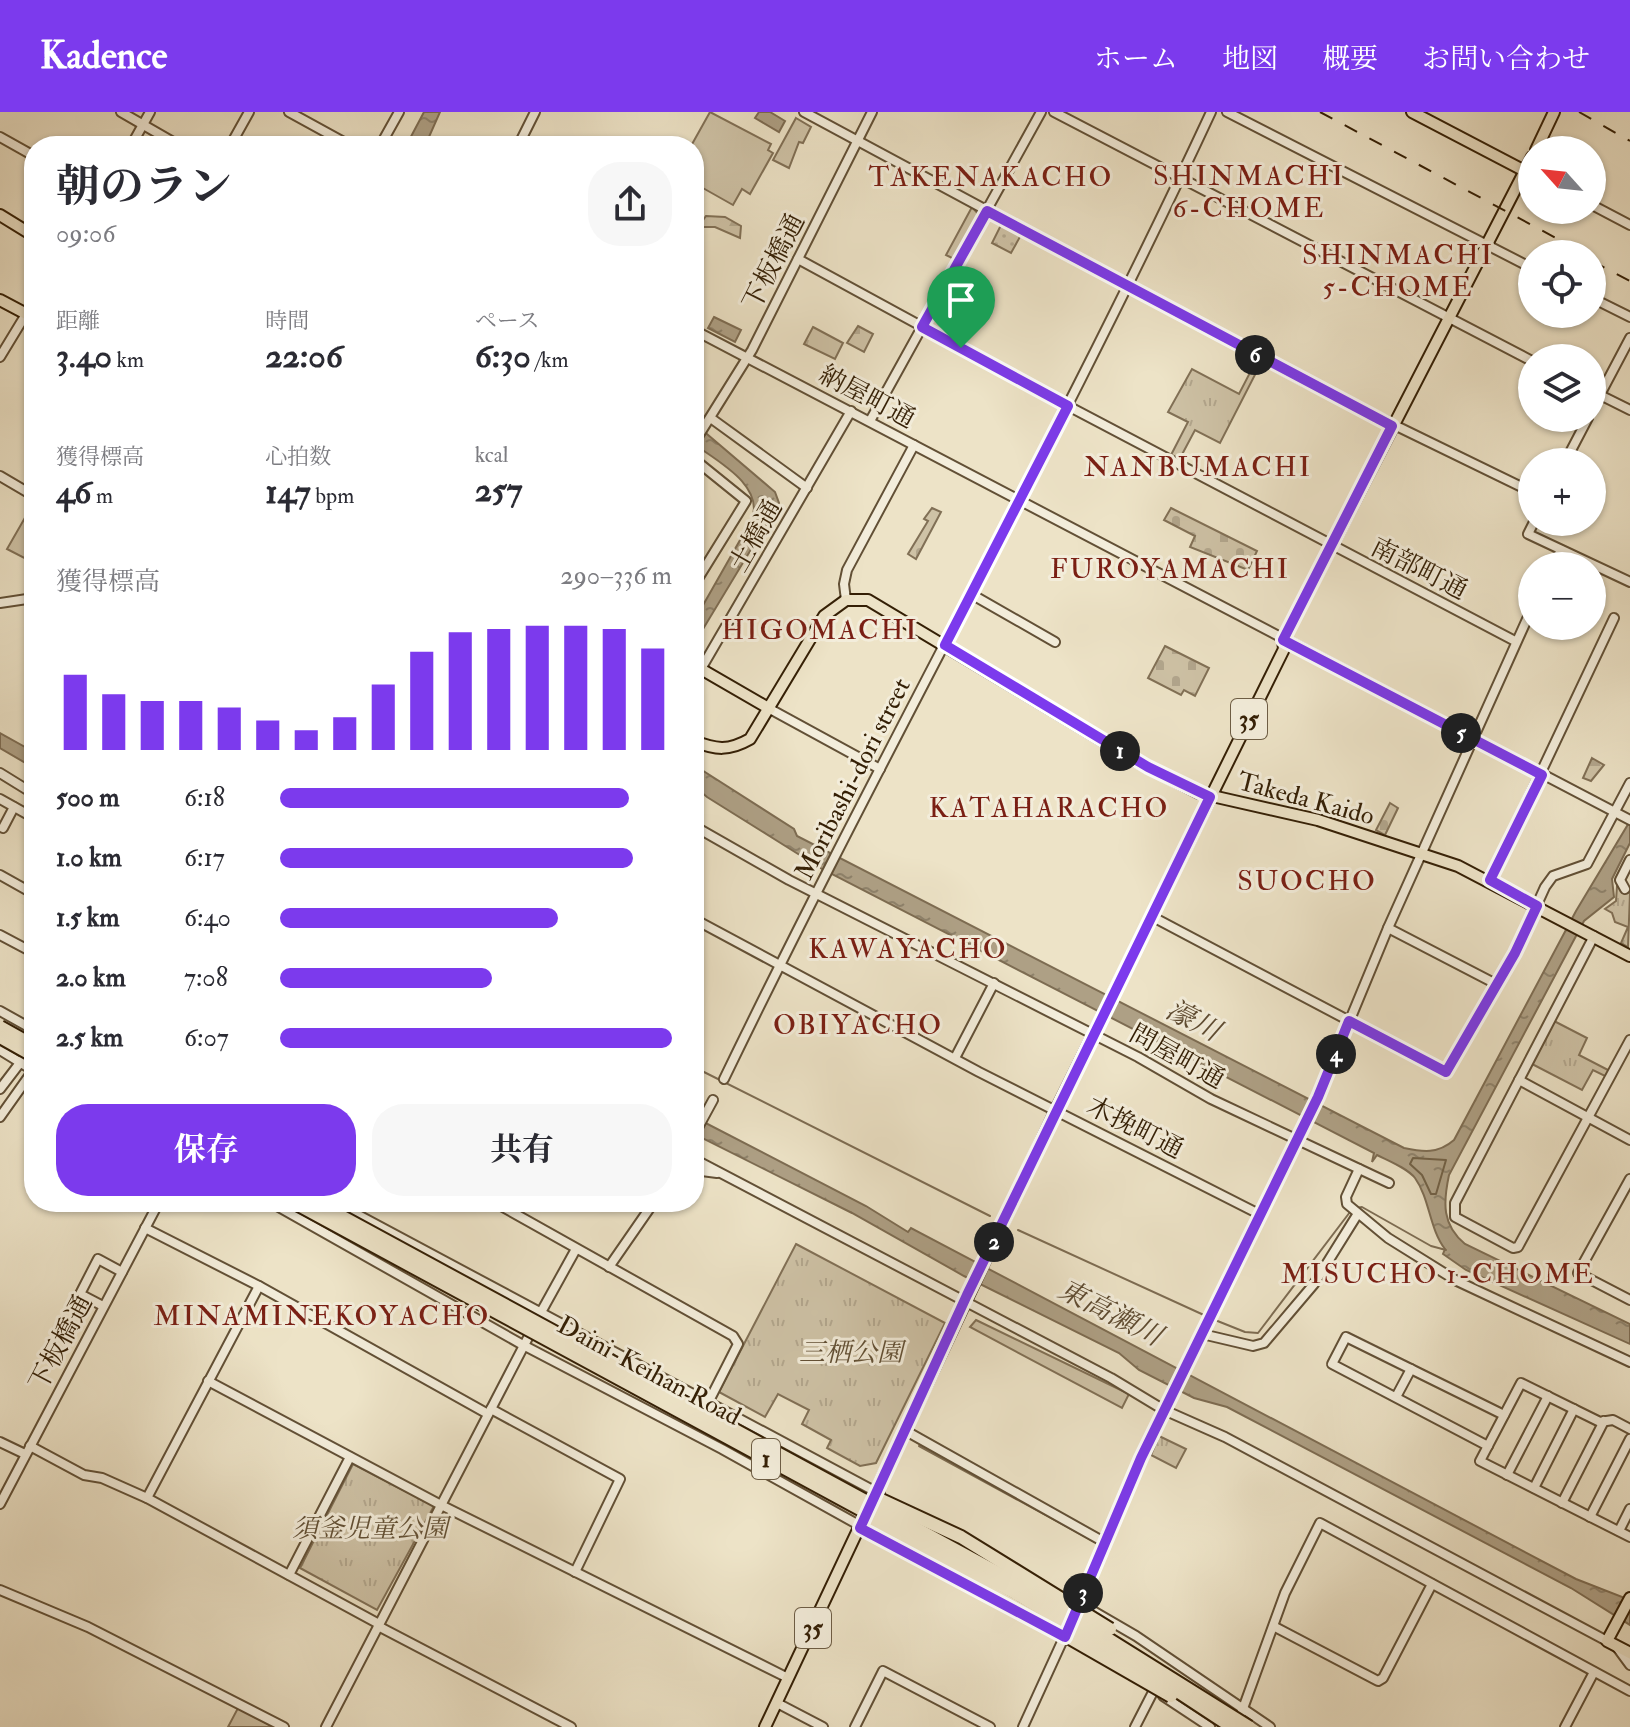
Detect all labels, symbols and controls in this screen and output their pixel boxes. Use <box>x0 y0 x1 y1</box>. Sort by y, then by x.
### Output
text: Kadence <box>40 32 167 80</box>
text: ホーム <box>1094 42 1178 77</box>
text: 地図 <box>1222 42 1278 77</box>
text: 概要 <box>1322 42 1378 77</box>
text: お問い合わせ <box>1422 42 1590 77</box>
north arrow <box>1518 136 1606 224</box>
map controls <box>1518 136 1606 640</box>
district label: SHINMACHI 6-CHOME <box>1153 159 1345 226</box>
text: 朝のラン <box>56 160 232 215</box>
district label: TAKENAKACHO <box>869 160 1113 195</box>
button: share <box>588 162 672 246</box>
street label: 下板橋通 <box>736 208 812 316</box>
text: 09:06 <box>56 218 116 250</box>
district label: SHINMACHI 5-CHOME <box>1302 238 1494 305</box>
button: locate <box>1518 240 1606 328</box>
pin <box>927 266 995 348</box>
icon: arrive <box>939 278 983 322</box>
text: 距離 <box>56 307 100 335</box>
text: 時間 <box>265 307 309 335</box>
text: ペース <box>475 307 540 335</box>
text: 3.40 <box>56 335 112 378</box>
text: 22:06 <box>265 335 343 378</box>
text: 6:30 <box>475 335 531 378</box>
pin: 6 <box>1235 335 1275 375</box>
text: 6 <box>1249 341 1261 369</box>
button: layers <box>1518 344 1606 432</box>
text: km <box>112 346 144 374</box>
text: /km <box>531 346 569 374</box>
street label: 納屋町通 <box>814 358 920 436</box>
text: kcal <box>475 441 508 469</box>
text: 獲得標高 <box>56 443 144 471</box>
text: 心拍数 <box>265 443 331 471</box>
button: + <box>1518 448 1606 536</box>
district label: NANBUMACHI <box>1084 450 1312 485</box>
text: 257 <box>475 469 522 512</box>
text: 46 <box>56 471 91 514</box>
text: 147 <box>265 471 311 514</box>
text: m <box>91 482 113 510</box>
text: bpm <box>311 482 354 510</box>
street label: 土橋通 <box>723 494 789 578</box>
street label: 南部町通 <box>1365 531 1473 607</box>
district label: FUROYAMACHI <box>1050 552 1290 587</box>
button: − <box>1518 552 1606 640</box>
text: 290–336 m <box>560 560 672 592</box>
text: 獲得標高 <box>56 566 160 598</box>
district label: HIGOMACHI <box>721 613 919 648</box>
street label: Moribashi-dori street <box>788 673 918 885</box>
road number: 35 <box>1231 699 1267 739</box>
pin: 5 <box>1441 713 1481 753</box>
text: 5 <box>1456 719 1466 747</box>
pin: 1 <box>1100 731 1140 771</box>
text: 1 <box>1116 737 1124 765</box>
street label: Takeda Kaido <box>1234 765 1378 833</box>
text: 500 m <box>56 782 120 814</box>
text: 6:18 <box>184 782 225 814</box>
district label: KATAHARACHO <box>929 791 1169 826</box>
text: 1.0 km <box>56 842 122 874</box>
text: 6:17 <box>184 842 225 874</box>
district label: SUOCHO <box>1237 864 1377 899</box>
text: 1.5 km <box>56 902 119 934</box>
text: 6:40 <box>184 902 231 934</box>
district label: KAWAYACHO <box>808 932 1008 967</box>
text: 2.0 km <box>56 962 126 994</box>
text: 7:08 <box>184 962 228 994</box>
water label: 濠川 <box>1160 993 1229 1051</box>
district label: OBIYACHO <box>773 1008 943 1043</box>
street label: 問屋町通 <box>1124 1018 1230 1096</box>
text: 2.5 km <box>56 1022 123 1054</box>
text: 6:07 <box>184 1022 229 1054</box>
pin: 4 <box>1316 1034 1356 1074</box>
text: 4 <box>1330 1040 1342 1068</box>
street label: 木挽町通 <box>1081 1090 1189 1166</box>
button: 保存 <box>56 1104 356 1196</box>
button: 共有 <box>372 1104 672 1196</box>
pin: 2 <box>974 1222 1014 1262</box>
text: 2 <box>988 1228 1000 1256</box>
district label: MISUCHO 1-CHOME <box>1281 1257 1595 1292</box>
water label: 東高瀬川 <box>1052 1272 1171 1355</box>
street label: 下板橋通 <box>22 1290 100 1396</box>
district label: MINAMINEKOYACHO <box>154 1299 490 1334</box>
street label: Daini-Keihan Road <box>552 1309 746 1433</box>
park label: 三栖公園 <box>799 1337 907 1369</box>
road number: 1 <box>752 1439 780 1479</box>
park label: 須釜児童公園 <box>292 1513 452 1545</box>
pin: 3 <box>1063 1573 1103 1613</box>
text: 3 <box>1079 1579 1087 1607</box>
road number: 35 <box>795 1608 831 1648</box>

